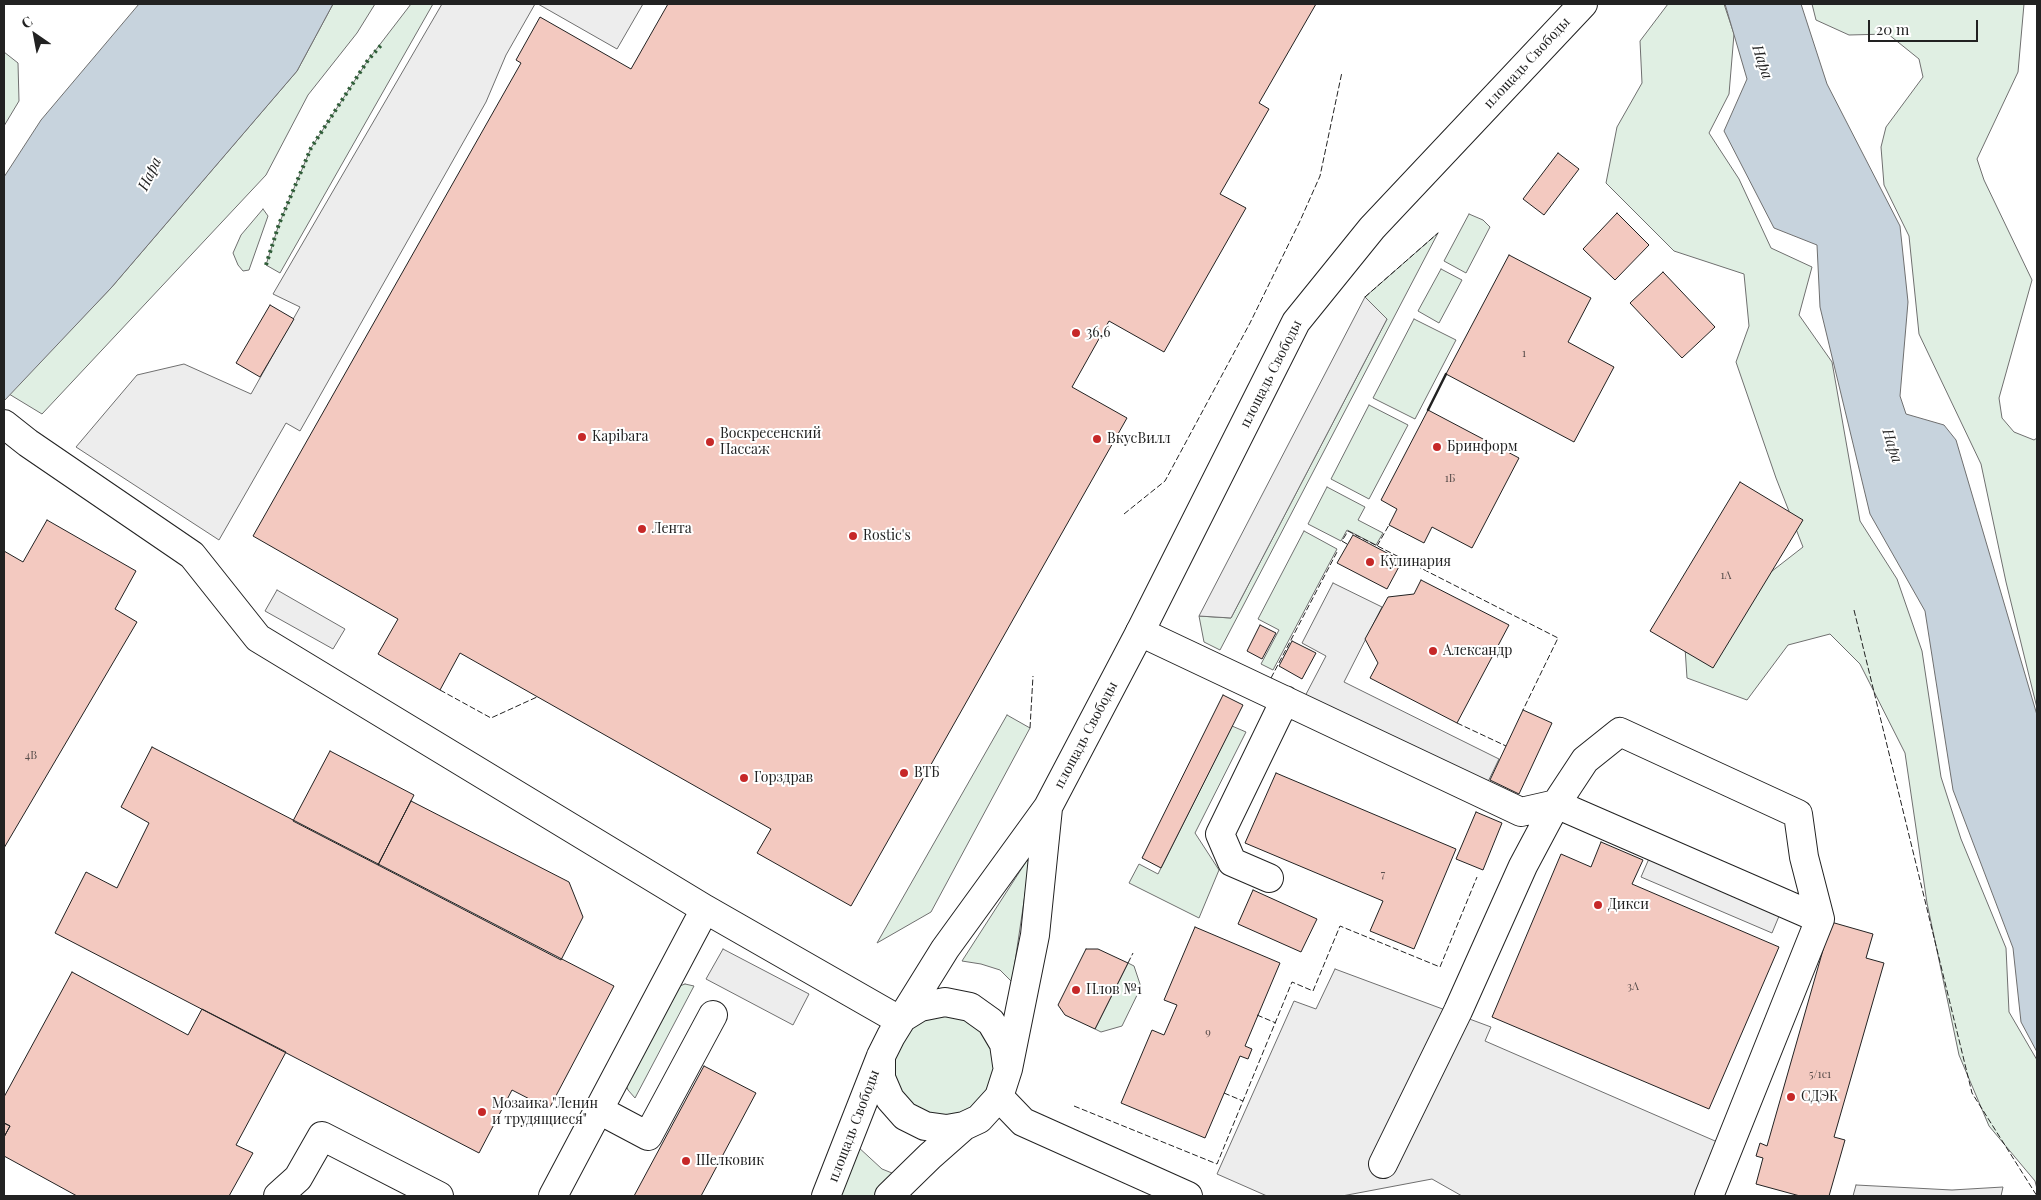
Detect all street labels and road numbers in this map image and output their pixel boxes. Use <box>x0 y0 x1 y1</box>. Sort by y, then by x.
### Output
street label: площадь Свободы <box>1480 14 1574 112</box>
street label: площадь Свободы <box>1237 317 1305 431</box>
street label: площадь Свободы <box>1051 679 1121 791</box>
street label: площадь Свободы <box>825 1068 883 1184</box>

